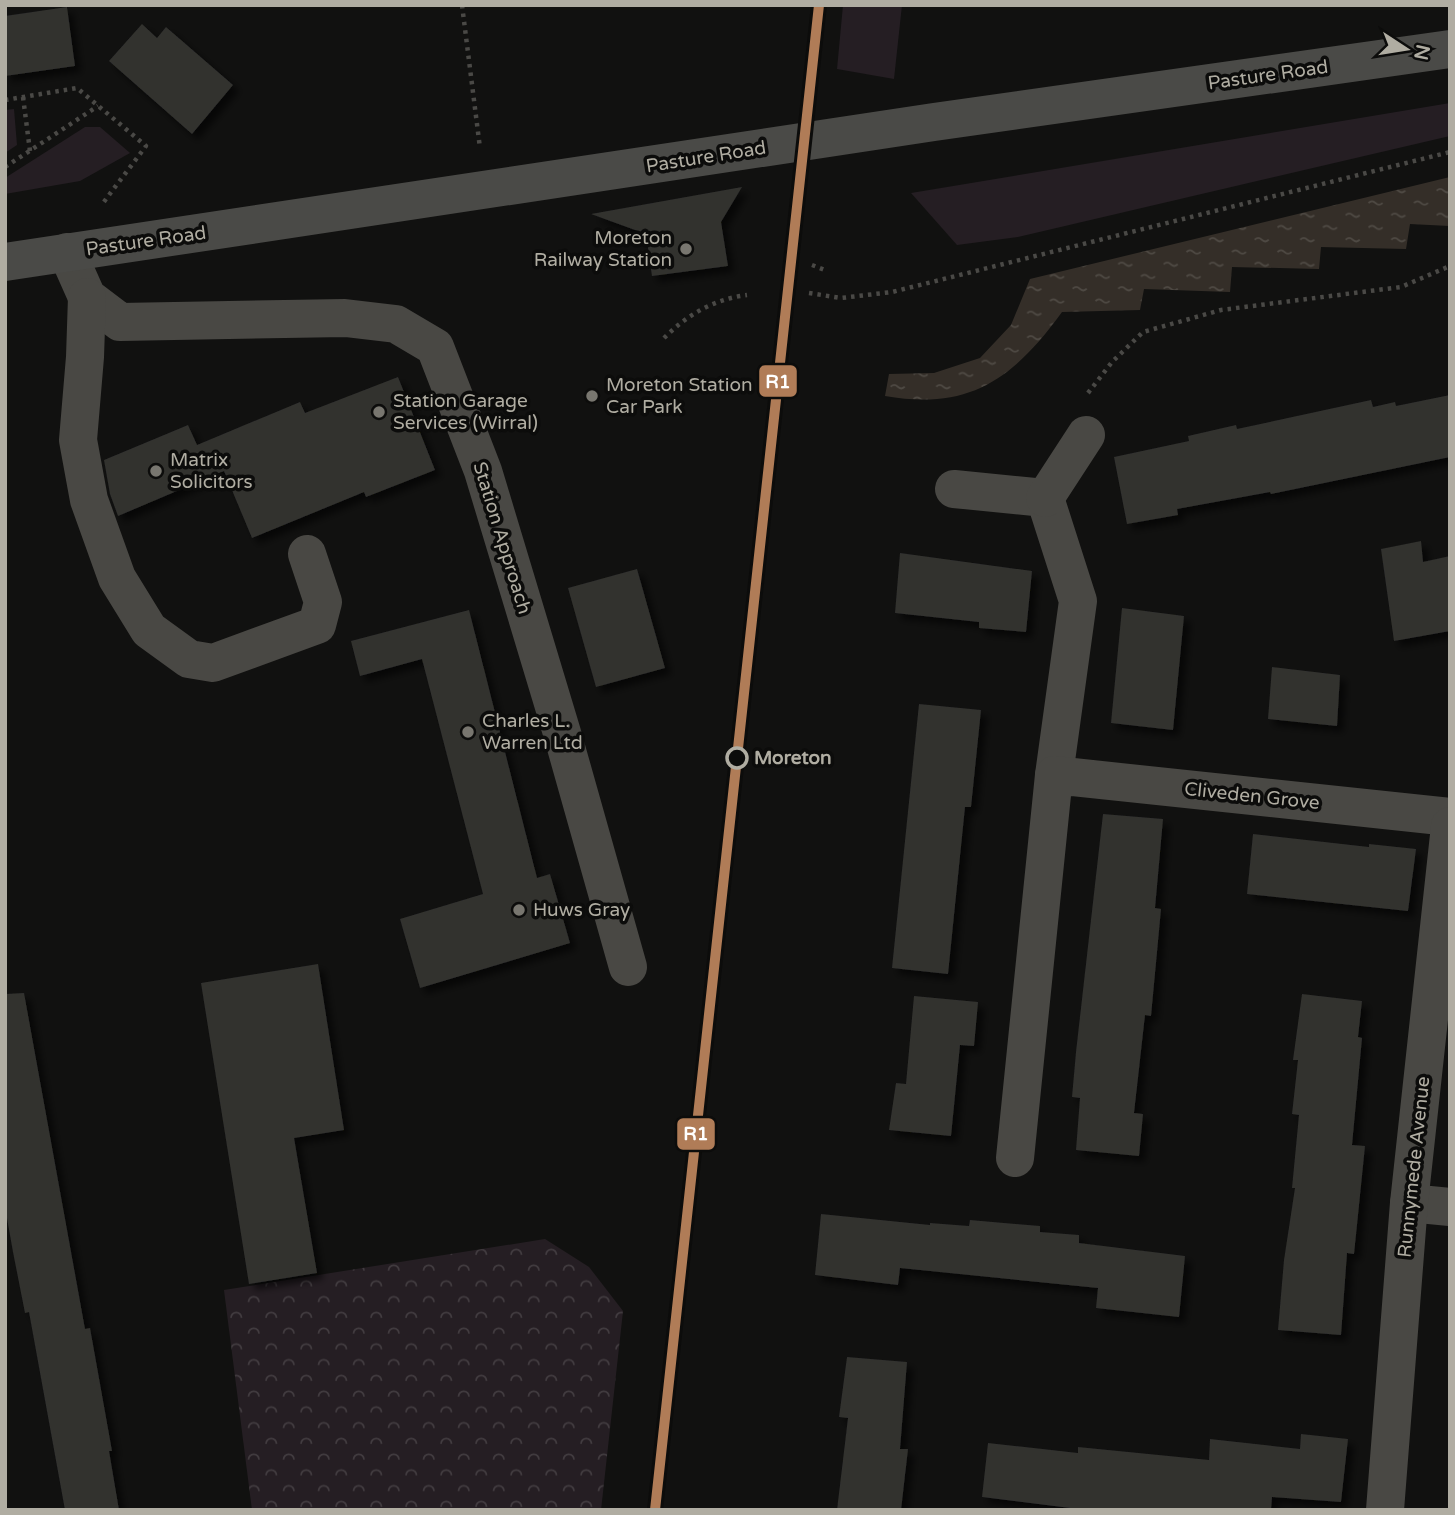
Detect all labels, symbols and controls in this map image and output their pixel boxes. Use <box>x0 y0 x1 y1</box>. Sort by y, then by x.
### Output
north arrow <box>1371 14 1441 84</box>
text: N <box>1409 43 1434 62</box>
street label: Pasture Road <box>1206 56 1330 94</box>
street label: Pasture Road <box>644 137 768 177</box>
street label: Pasture Road <box>84 222 208 260</box>
place label: Moreton Railway Station <box>534 227 672 271</box>
marker: Moreton Railway Station <box>678 241 694 257</box>
line badge: R1 <box>758 364 798 398</box>
text: R1 <box>765 371 791 393</box>
place label: Moreton Station Car Park <box>606 374 753 418</box>
marker: Moreton Station Car Park <box>584 388 600 404</box>
place label: Station Garage Services (Wirral) <box>393 390 538 434</box>
marker: Station Garage Services (Wirral) <box>371 404 387 420</box>
place label: Matrix Solicitors <box>170 449 253 493</box>
street label: Station Approach <box>468 459 536 617</box>
marker: Matrix Solicitors <box>148 463 164 479</box>
place label: Charles L. Warren Ltd <box>482 710 583 754</box>
marker: Charles L. Warren Ltd <box>460 724 476 740</box>
marker: Moreton <box>726 747 748 769</box>
place label: Moreton <box>754 747 832 769</box>
street label: Cliveden Grove <box>1183 778 1321 814</box>
place label: Huws Gray <box>533 899 630 921</box>
marker: Huws Gray <box>511 902 527 918</box>
street label: Runnymede Avenue <box>1394 1075 1434 1259</box>
line badge: R1 <box>676 1117 716 1151</box>
text: R1 <box>683 1123 709 1145</box>

